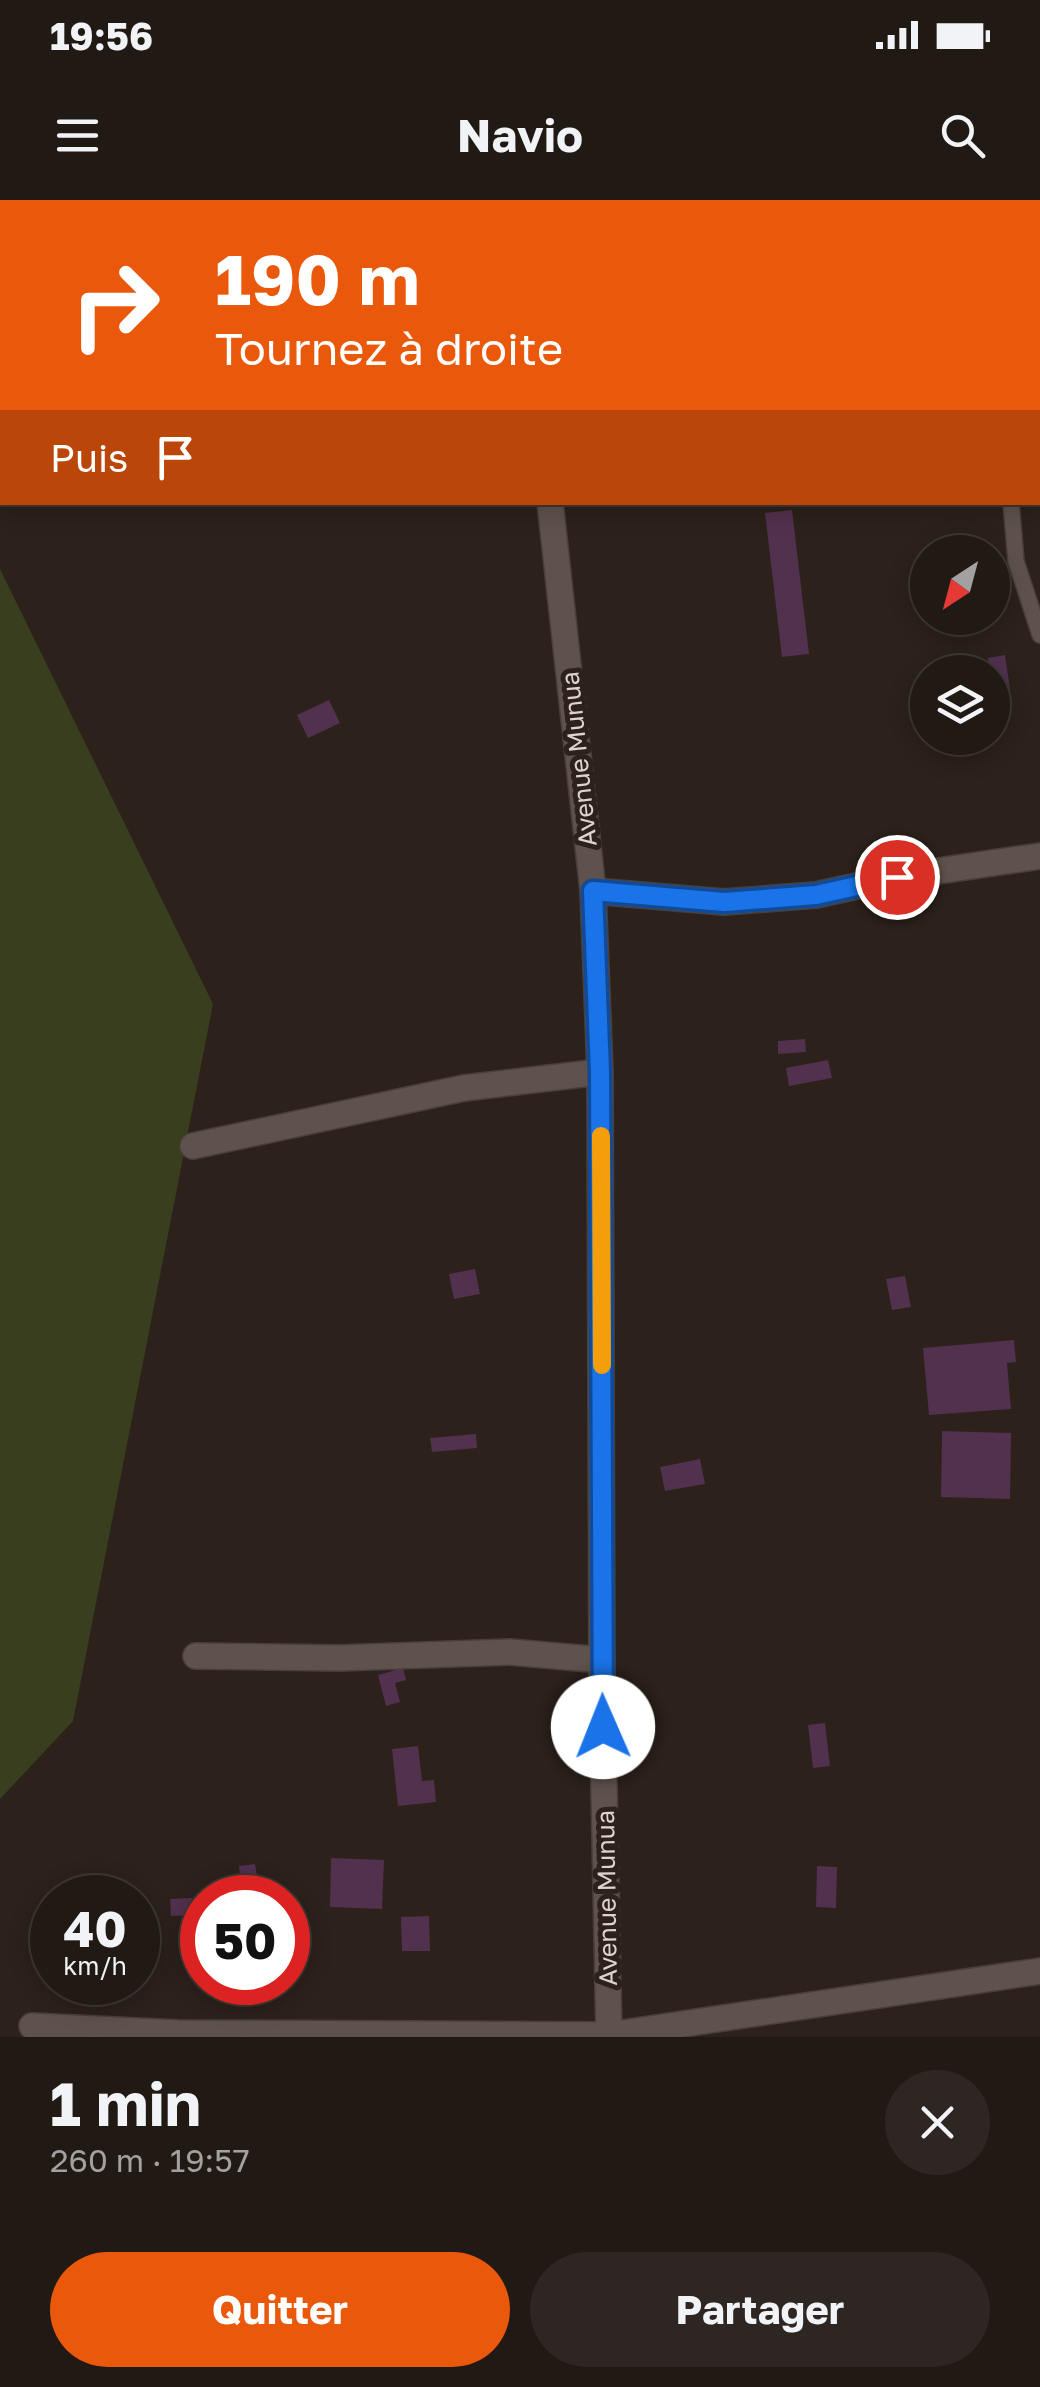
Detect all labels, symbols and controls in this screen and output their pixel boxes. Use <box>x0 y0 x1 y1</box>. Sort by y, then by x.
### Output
text: 19:56 <box>50 13 153 58</box>
icon: menu <box>50 108 105 163</box>
text: Navio <box>457 108 583 162</box>
icon: search <box>935 108 990 163</box>
text: 190 m <box>215 236 420 320</box>
icon: right <box>50 240 180 370</box>
text: Tournez à droite <box>215 321 563 375</box>
icon: arrive <box>148 430 203 485</box>
text: Puis <box>50 435 128 480</box>
north arrow <box>910 535 1010 635</box>
map controls <box>910 535 1010 755</box>
button: layers <box>910 655 1010 755</box>
street label: Avenue Munua <box>553 670 603 848</box>
pin <box>855 835 940 920</box>
icon: arrive <box>870 850 925 905</box>
position arrow <box>551 1675 655 1779</box>
street label: Avenue Munua <box>589 1810 623 1986</box>
speed limit sign: 50 <box>180 1875 310 2005</box>
text: 40 <box>63 1898 127 1958</box>
text: km/h <box>63 1950 127 1981</box>
text: 1 min <box>50 2067 201 2139</box>
button: close <box>885 2070 990 2175</box>
text: 260 m · 19:57 <box>50 2141 250 2179</box>
button: Quitter <box>50 2252 510 2367</box>
button: Partager <box>530 2252 990 2367</box>

